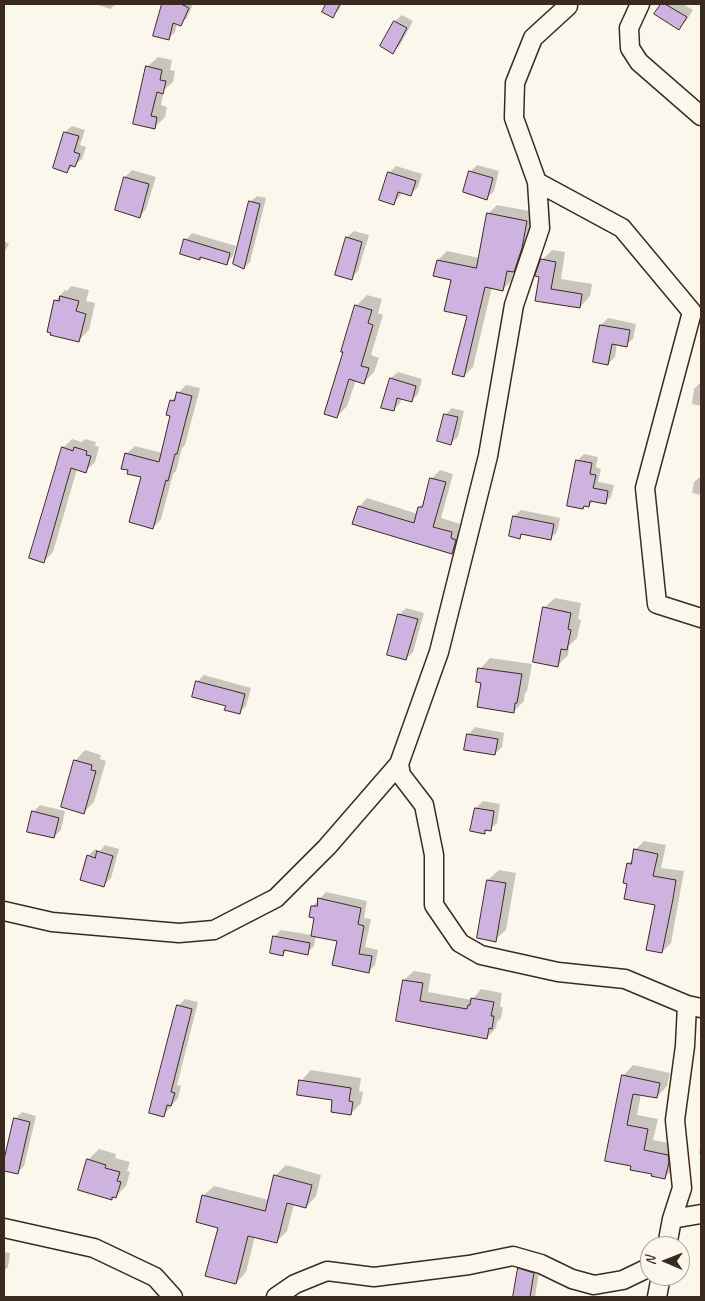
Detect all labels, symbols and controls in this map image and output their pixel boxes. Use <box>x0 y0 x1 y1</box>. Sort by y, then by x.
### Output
north arrow <box>640 1236 690 1286</box>
text: N <box>642 1256 659 1265</box>

